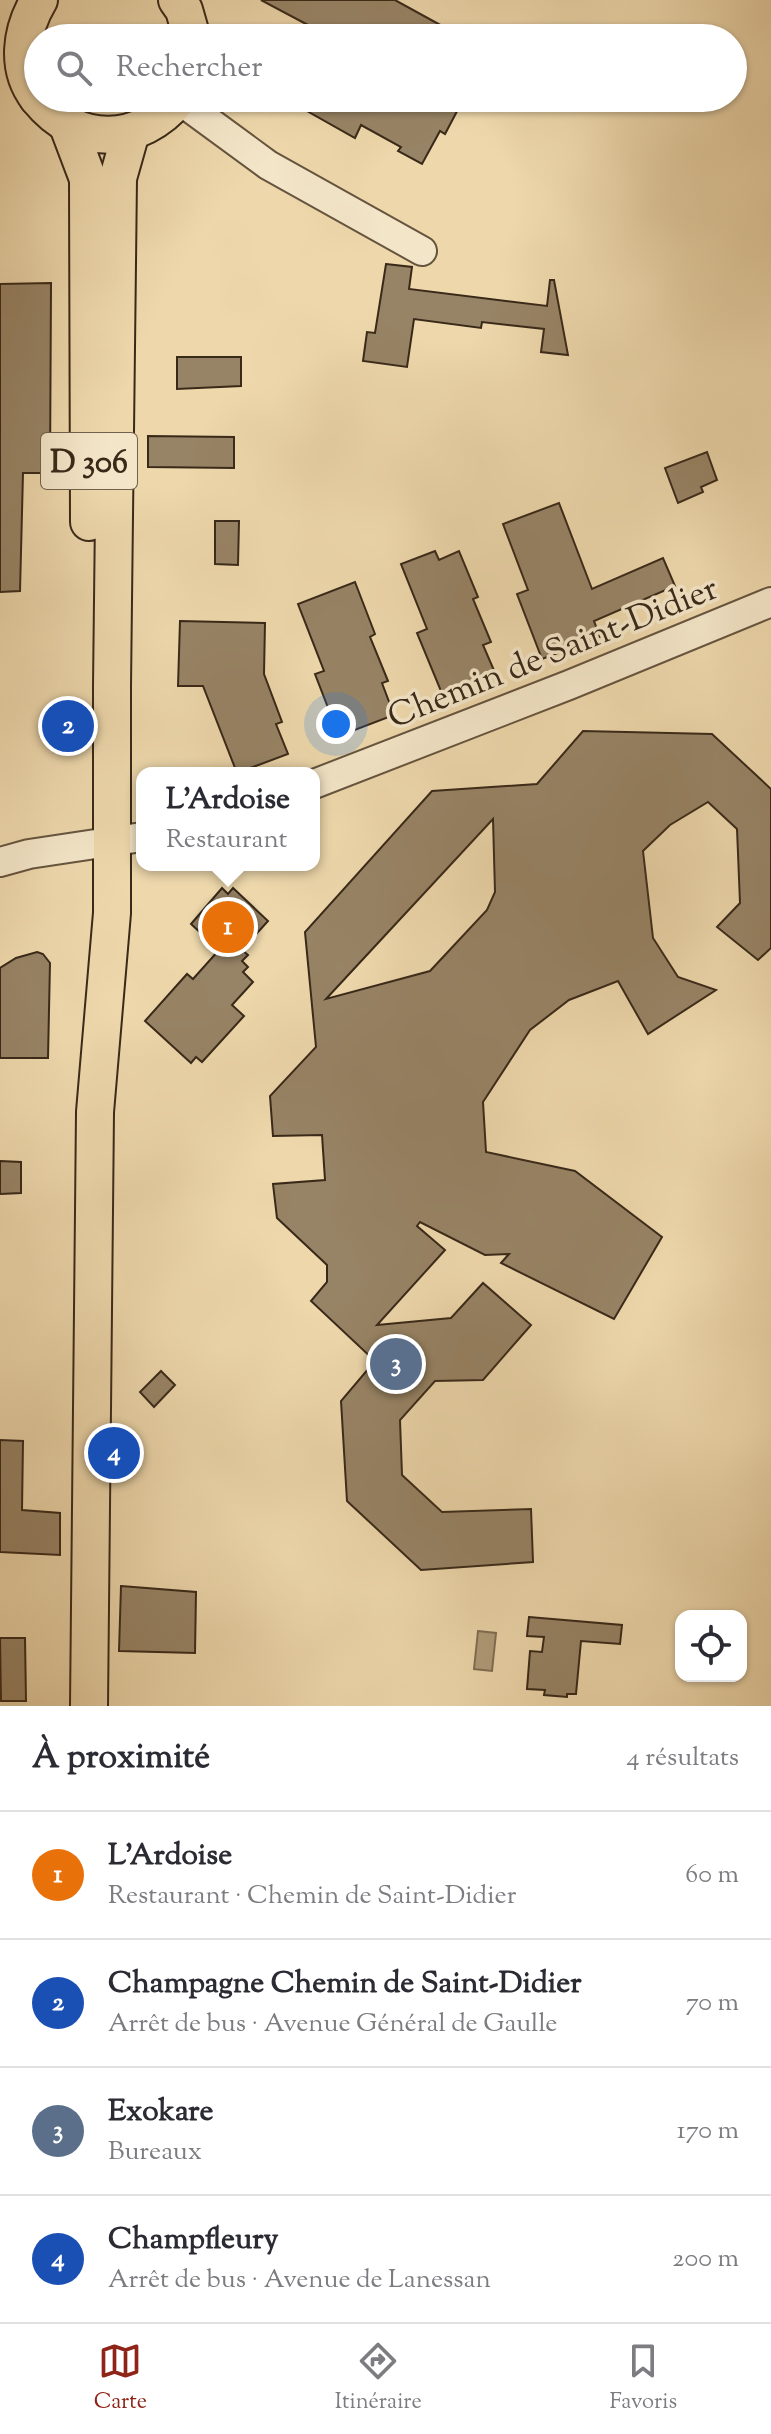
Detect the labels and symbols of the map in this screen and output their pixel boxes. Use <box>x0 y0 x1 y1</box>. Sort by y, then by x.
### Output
road number: D 306 <box>41 433 137 489</box>
street label: Chemin de Saint-Didier <box>381 565 726 743</box>
pin: 2 <box>42 696 94 756</box>
your location <box>316 704 356 744</box>
pin: 1 <box>202 897 254 957</box>
pin: 3 <box>370 1334 422 1394</box>
pin: 4 <box>88 1423 140 1483</box>

